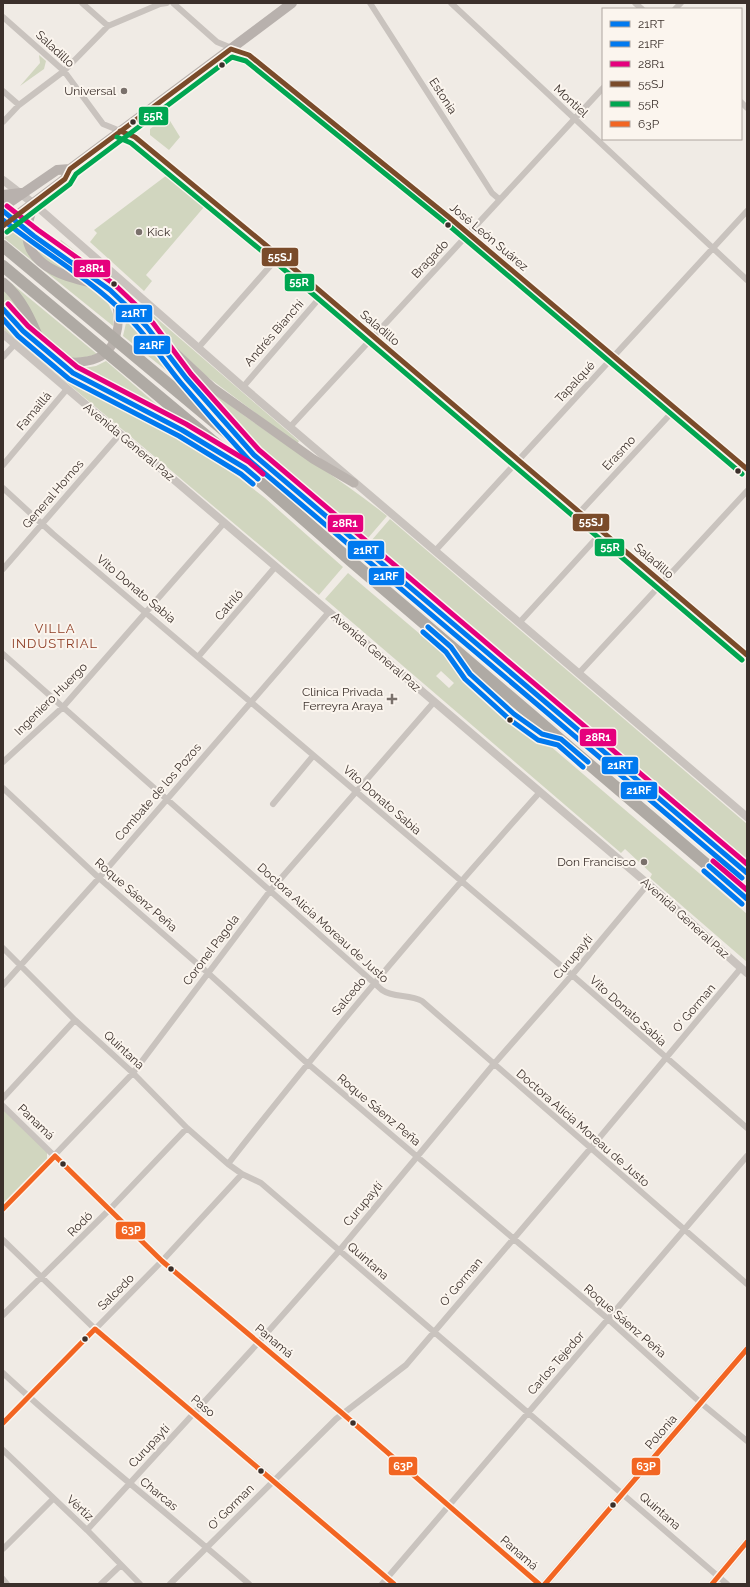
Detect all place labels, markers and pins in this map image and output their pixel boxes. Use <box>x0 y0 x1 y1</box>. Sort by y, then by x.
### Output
unlabelled marker <box>217 60 227 70</box>
place label: Universal <box>64 84 117 98</box>
marker: Universal <box>119 86 129 96</box>
unlabelled marker <box>128 117 138 127</box>
unlabelled marker <box>443 220 453 230</box>
place label: Kick <box>147 225 171 239</box>
marker: Kick <box>134 227 144 237</box>
unlabelled marker <box>109 279 119 289</box>
unlabelled marker <box>733 466 743 476</box>
place label: Clinica Privada Ferreyra Araya <box>302 685 383 713</box>
marker: Clinica Privada Ferreyra Araya <box>386 693 398 705</box>
unlabelled marker <box>505 715 515 725</box>
place label: Don Francisco <box>557 855 636 869</box>
marker: Don Francisco <box>639 857 649 867</box>
unlabelled marker <box>58 1159 68 1169</box>
unlabelled marker <box>166 1264 176 1274</box>
unlabelled marker <box>80 1334 90 1344</box>
unlabelled marker <box>348 1418 358 1428</box>
unlabelled marker <box>256 1466 266 1476</box>
unlabelled marker <box>608 1500 618 1510</box>

